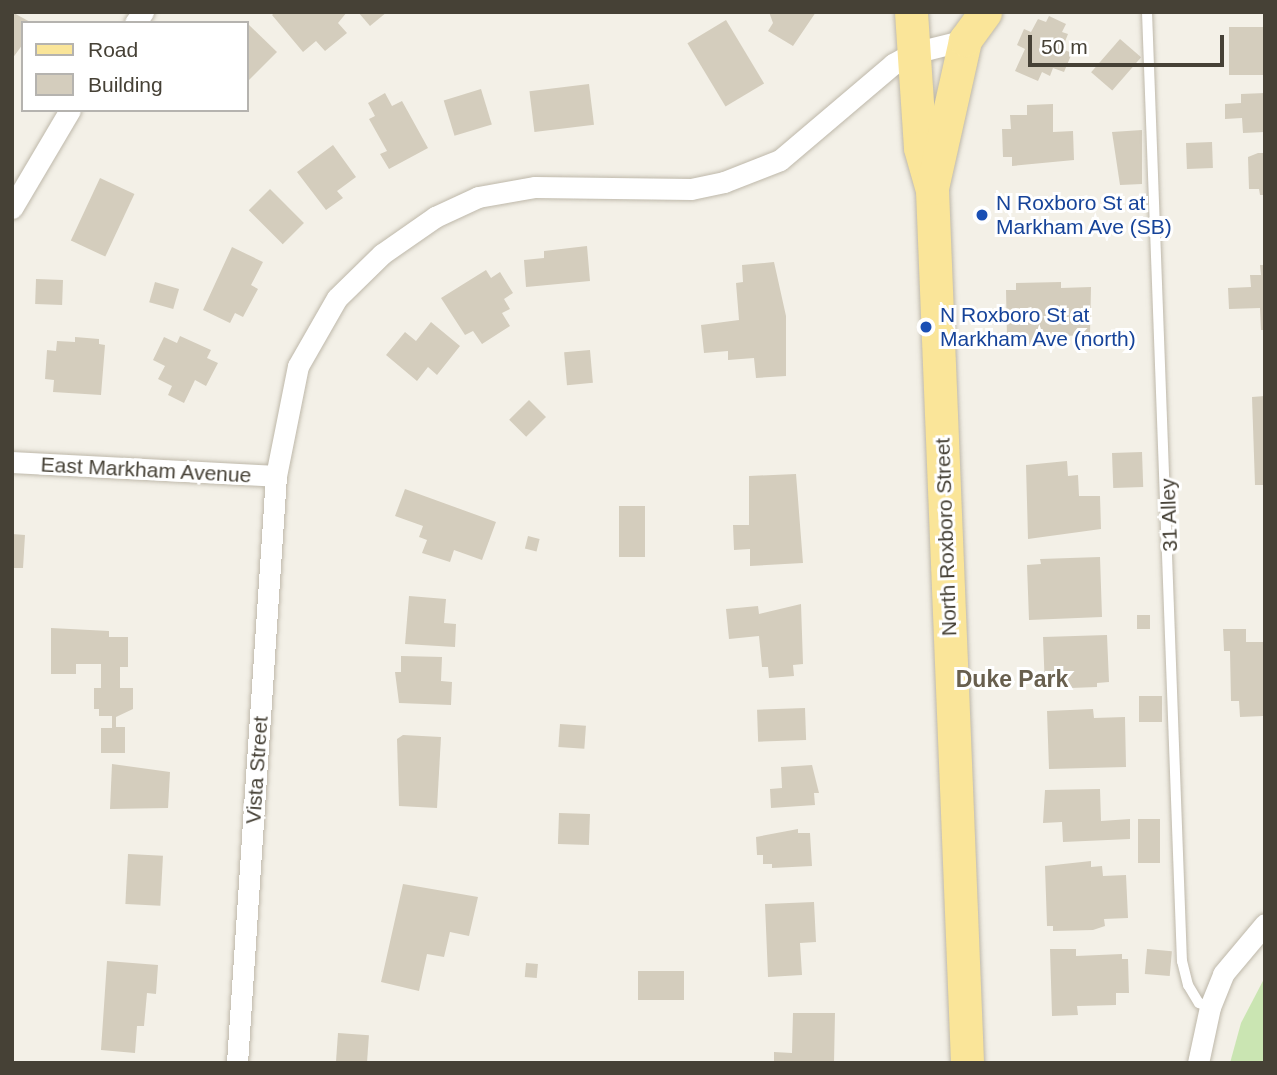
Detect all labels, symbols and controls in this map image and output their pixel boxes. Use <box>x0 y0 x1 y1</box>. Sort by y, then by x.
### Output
legend <box>21 21 248 112</box>
scale bar <box>1032 21 1228 65</box>
text: 50 m <box>1041 35 1088 58</box>
text: Road <box>88 38 138 61</box>
text: Building <box>88 73 163 96</box>
place label: N Roxboro St at Markham Ave (SB) <box>996 190 1173 240</box>
marker: N Roxboro St at Markham Ave (SB) <box>974 207 990 223</box>
place label: N Roxboro St at Markham Ave (north) <box>940 302 1137 352</box>
marker: N Roxboro St at Markham Ave (north) <box>918 319 934 335</box>
street label: North Roxboro Street <box>930 437 962 637</box>
street label: East Markham Avenue <box>39 452 253 488</box>
street label: 31 Alley <box>1155 477 1183 553</box>
district label: Duke Park <box>956 665 1068 693</box>
street label: Vista Street <box>241 715 273 825</box>

